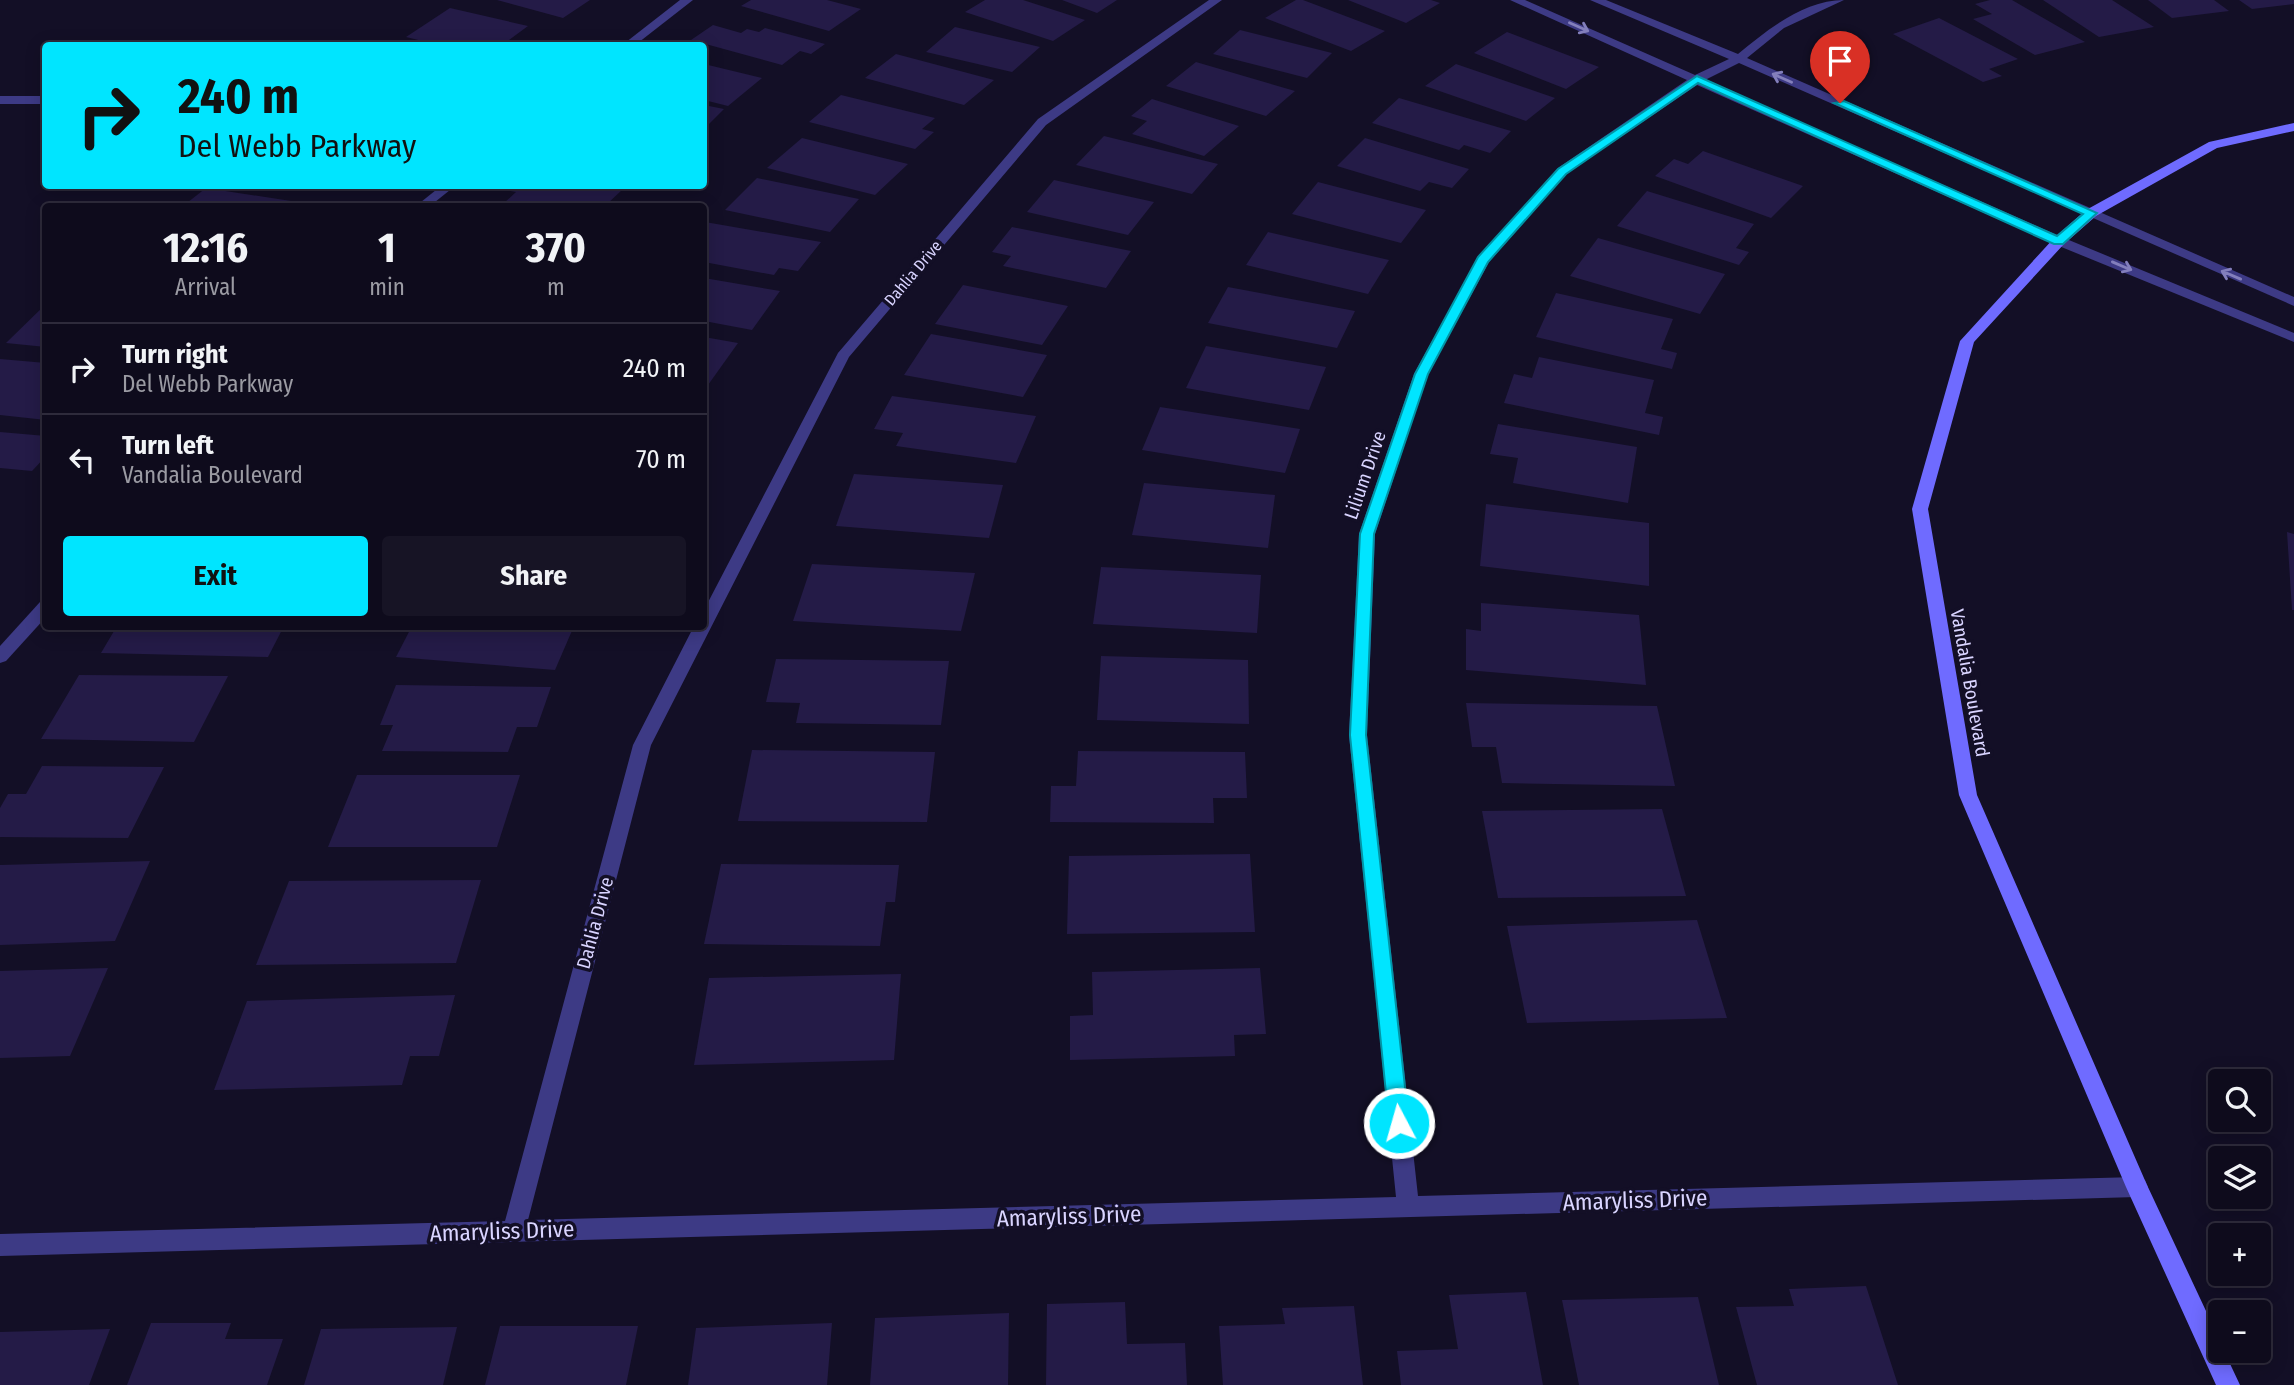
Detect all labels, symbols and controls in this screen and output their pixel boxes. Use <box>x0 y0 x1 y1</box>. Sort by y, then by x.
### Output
one-way arrow <box>1567 21 1589 34</box>
pin <box>1810 31 1870 103</box>
icon: arrive <box>1821 42 1859 80</box>
text: 240 m <box>178 67 299 126</box>
icon: right <box>63 70 154 161</box>
one-way arrow <box>1772 70 1793 83</box>
text: Del Webb Parkway <box>178 127 416 165</box>
text: 12:16 <box>163 223 248 273</box>
text: 1 <box>378 223 396 273</box>
text: 370 <box>526 223 586 273</box>
street label: Dahlia Drive <box>880 237 946 309</box>
one-way arrow <box>2111 260 2133 273</box>
one-way arrow <box>2221 267 2243 280</box>
text: Arrival <box>175 273 236 301</box>
text: min <box>369 273 405 301</box>
text: m <box>547 273 565 301</box>
text: Turn right <box>122 339 228 370</box>
icon: right <box>63 350 101 388</box>
text: 240 m <box>623 353 686 384</box>
text: Del Webb Parkway <box>122 370 293 398</box>
street label: Lilium Drive <box>1339 428 1391 522</box>
text: Turn left <box>122 430 214 461</box>
icon: left <box>63 441 101 479</box>
text: 70 m <box>636 444 686 475</box>
text: Vandalia Boulevard <box>122 461 303 489</box>
button: Exit <box>63 536 368 616</box>
button: Share <box>382 536 686 616</box>
street label: Vandalia Boulevard <box>1946 607 1994 759</box>
street label: Dahlia Drive <box>572 875 618 971</box>
map controls <box>2208 1069 2271 1363</box>
button: search <box>2208 1069 2271 1132</box>
position arrow <box>1362 1086 1436 1160</box>
button: layers <box>2208 1146 2271 1209</box>
street label: Amaryliss Drive <box>1562 1183 1708 1217</box>
street label: Amaryliss Drive <box>996 1199 1142 1233</box>
street label: Amaryliss Drive <box>429 1214 575 1248</box>
button: + <box>2208 1223 2271 1286</box>
button: − <box>2208 1300 2271 1363</box>

